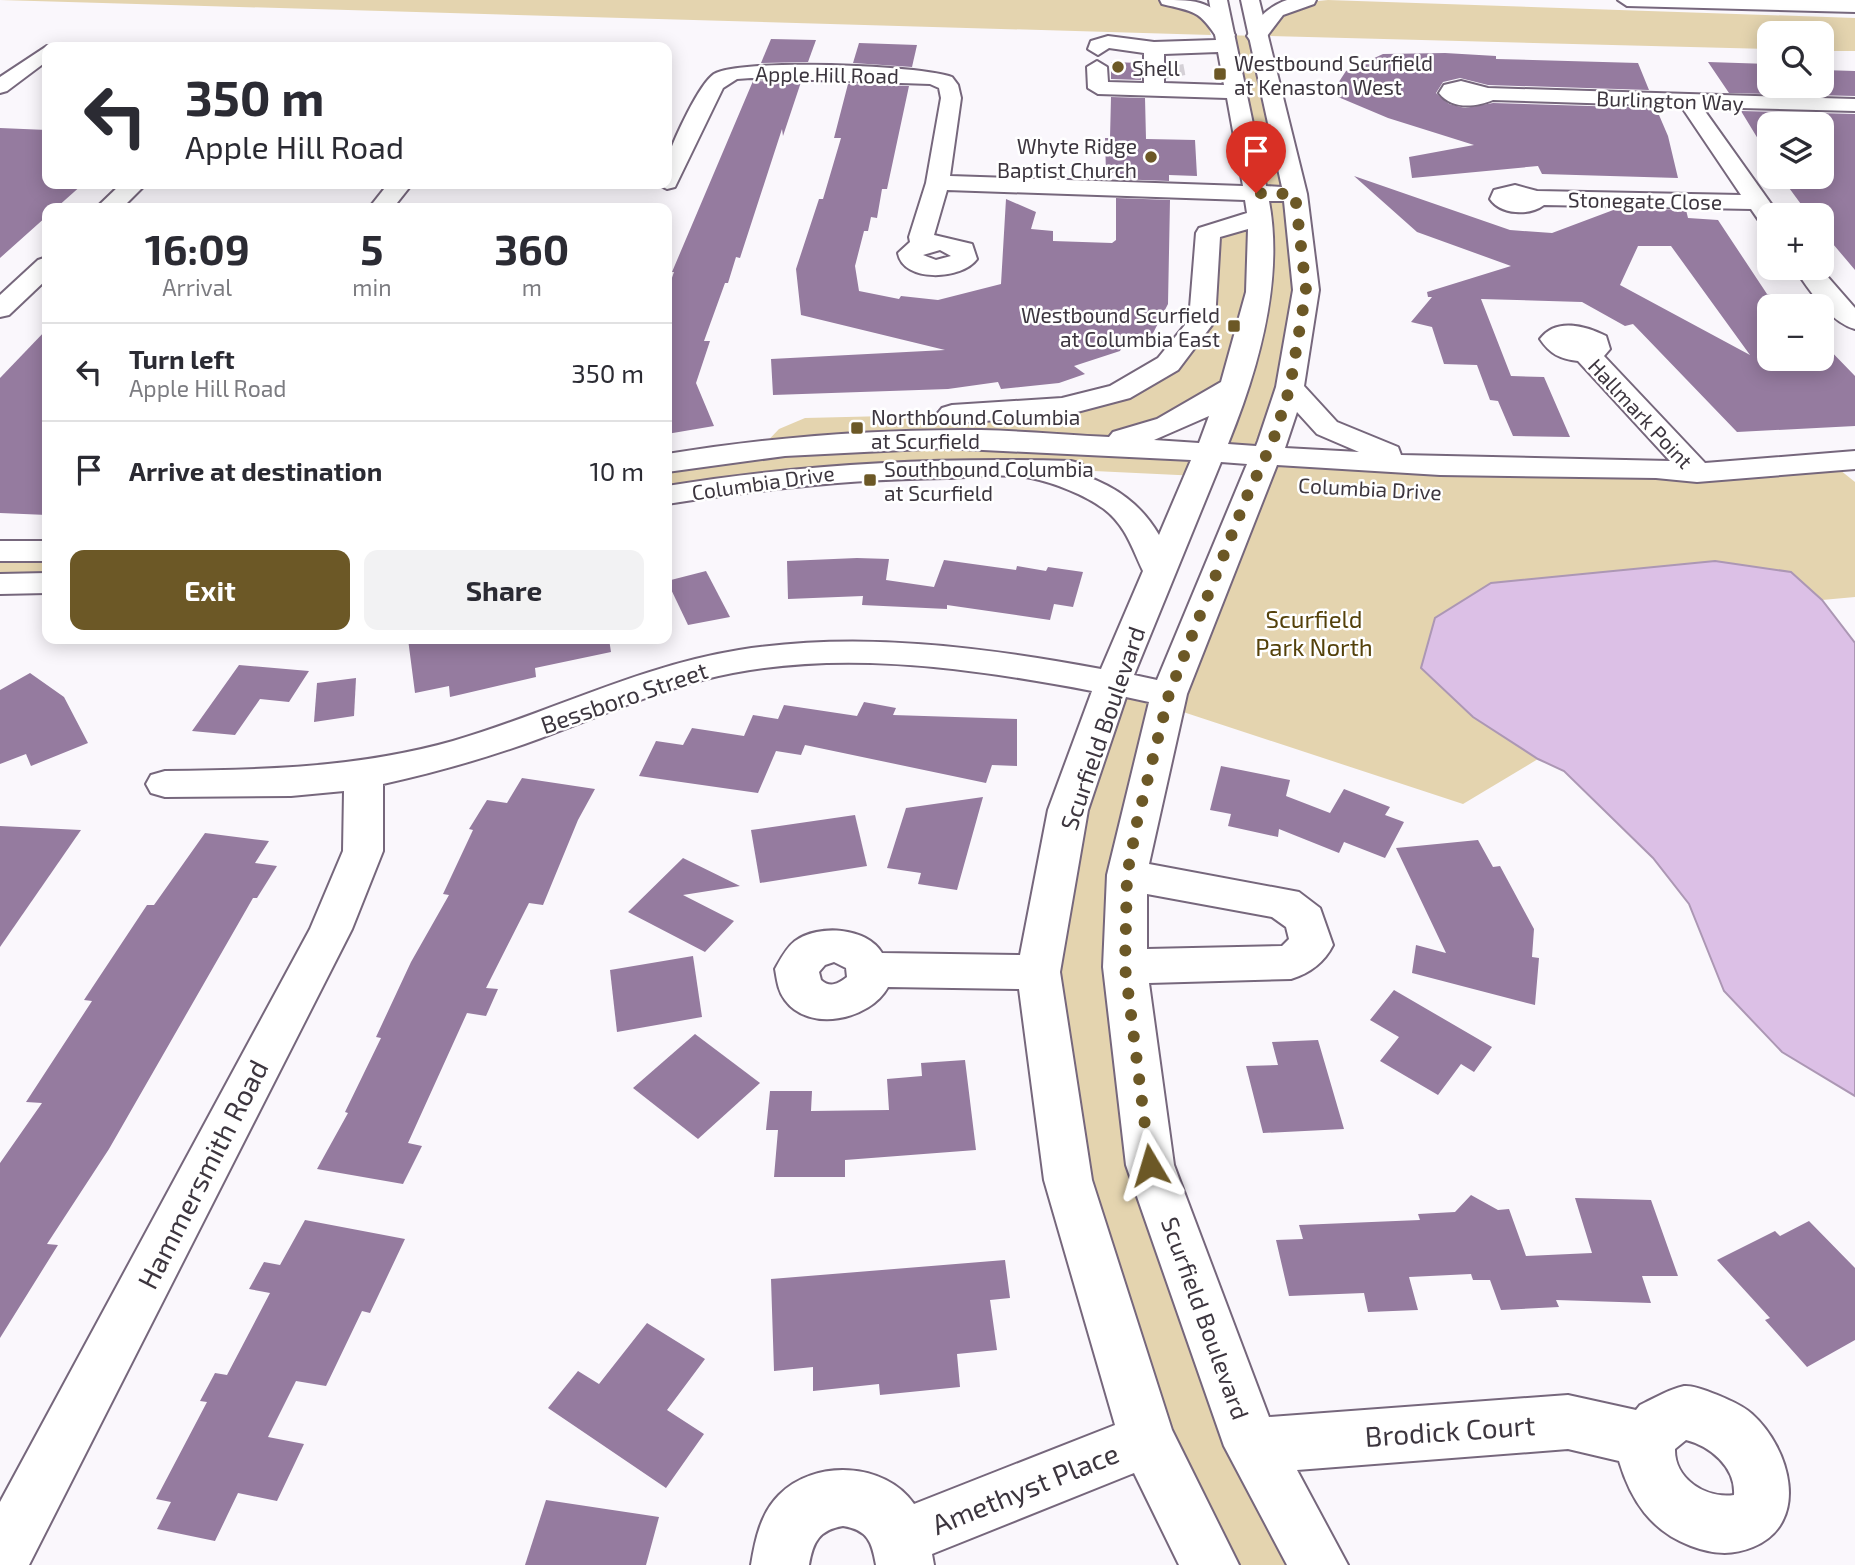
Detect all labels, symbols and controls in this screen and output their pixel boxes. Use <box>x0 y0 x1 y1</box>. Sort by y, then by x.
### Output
map controls <box>1757 21 1834 371</box>
button: search <box>1757 21 1834 98</box>
place label: Westbound Scurfield at Kenaston West <box>1234 50 1433 99</box>
place label: Shell <box>1132 55 1180 80</box>
marker: Shell <box>1110 59 1126 75</box>
street label: Apple Hill Road <box>755 60 899 88</box>
marker: Westbound Scurfield at Kenaston West <box>1212 66 1228 82</box>
text: 350 m <box>185 67 325 126</box>
icon: left <box>70 70 161 161</box>
street label: Burlington Way <box>1596 85 1744 115</box>
button: layers <box>1757 112 1834 189</box>
pin <box>1226 121 1286 193</box>
text: Apple Hill Road <box>185 127 404 165</box>
icon: arrive <box>1237 132 1275 170</box>
place label: Whyte Ridge Baptist Church <box>997 133 1137 182</box>
marker: Whyte Ridge Baptist Church <box>1143 149 1159 165</box>
street label: Stonegate Close <box>1568 186 1722 214</box>
button: + <box>1757 203 1834 280</box>
text: 16:09 <box>145 223 250 273</box>
text: 5 <box>360 223 384 273</box>
text: 360 <box>494 223 569 273</box>
text: Arrival <box>162 273 232 301</box>
text: min <box>352 273 392 301</box>
text: m <box>522 273 542 301</box>
button: − <box>1757 294 1834 371</box>
place label: Westbound Scurfield at Columbia East <box>1021 302 1220 351</box>
marker: Westbound Scurfield at Columbia East <box>1226 318 1242 334</box>
text: Turn left <box>129 343 235 374</box>
icon: left <box>70 353 108 391</box>
street label: Hallmark Point <box>1584 353 1698 473</box>
text: 350 m <box>571 357 644 388</box>
text: Apple Hill Road <box>129 374 287 402</box>
place label: Northbound Columbia at Scurfield <box>871 404 1080 453</box>
marker: Northbound Columbia at Scurfield <box>849 420 865 436</box>
icon: arrive <box>70 451 108 489</box>
text: Arrive at destination <box>129 455 382 486</box>
text: 10 m <box>589 455 644 486</box>
place label: Southbound Columbia at Scurfield <box>884 456 1094 505</box>
street label: Columbia Drive <box>690 460 836 504</box>
marker: Southbound Columbia at Scurfield <box>862 472 878 488</box>
street label: Columbia Drive <box>1298 472 1442 504</box>
button: Exit <box>70 550 350 630</box>
button: Share <box>364 550 644 630</box>
park label: Scurfield Park North <box>1255 604 1373 661</box>
street label: Scurfield Boulevard <box>1054 622 1150 834</box>
street label: Bessboro Street <box>537 655 711 739</box>
street label: Hammersmith Road <box>129 1054 275 1294</box>
position arrow <box>1113 1128 1187 1202</box>
street label: Scurfield Boulevard <box>1156 1213 1256 1423</box>
street label: Brodick Court <box>1364 1407 1536 1453</box>
street label: Amethyst Place <box>927 1435 1123 1541</box>

